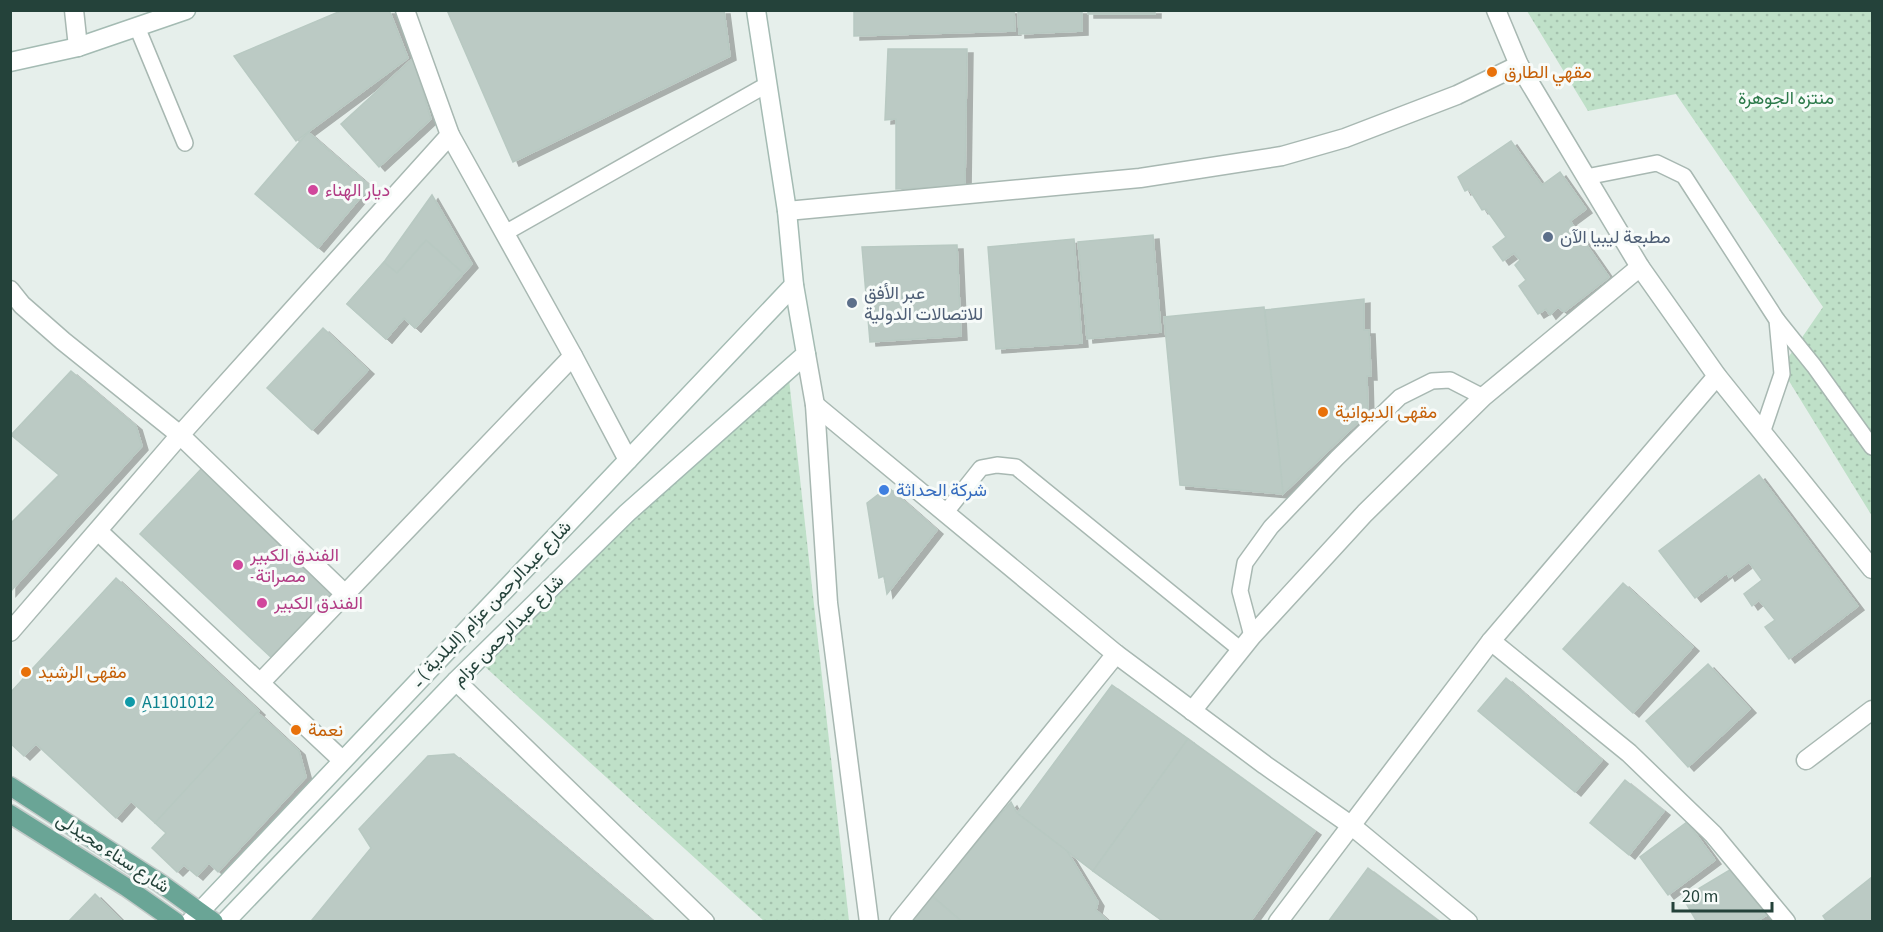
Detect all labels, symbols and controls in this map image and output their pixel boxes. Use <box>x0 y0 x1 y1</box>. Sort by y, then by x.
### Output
place label: مقهي الطارق <box>1504 60 1592 87</box>
marker: مقهي الطارق <box>1485 65 1499 79</box>
park label: منتزه الجوهرة <box>1738 86 1834 111</box>
place label: ديار الهناء <box>325 178 390 203</box>
marker: ديار الهناء <box>306 183 320 197</box>
place label: مطبعة ليبيا الآن <box>1560 225 1671 250</box>
marker: مطبعة ليبيا الآن <box>1541 230 1555 244</box>
place label: عبر الأفق للاتصالات الدولية <box>864 281 983 327</box>
marker: عبر الأفق للاتصالات الدولية <box>845 296 859 310</box>
place label: مقهى الديوانية <box>1335 400 1437 425</box>
marker: مقهى الديوانية <box>1316 405 1330 419</box>
place label: شركة الحداثة <box>896 478 987 503</box>
marker: شركة الحداثة <box>877 483 891 497</box>
street label: شارع عبدالرحمن عزام (البلدية ) ـ <box>406 516 576 690</box>
place label: الفندق الكبير -مصراتة <box>249 543 339 589</box>
marker: الفندق الكبير -مصراتة <box>231 558 245 572</box>
street label: شارع عبدالرحمن عزام <box>448 570 568 690</box>
place label: الفندق الكبير <box>273 591 363 616</box>
marker: الفندق الكبير <box>255 596 269 610</box>
place label: مقهى الرشيد <box>38 660 127 685</box>
marker: مقهى الرشيد <box>19 665 33 679</box>
place label: ِA1101012 <box>142 690 214 715</box>
marker: ِA1101012 <box>123 695 137 709</box>
place label: نعمة <box>308 718 343 743</box>
marker: نعمة <box>289 723 303 737</box>
street label: شارع سناء محيدلى <box>51 807 174 899</box>
scale bar <box>1673 875 1772 913</box>
text: 20 m <box>1682 884 1718 909</box>

